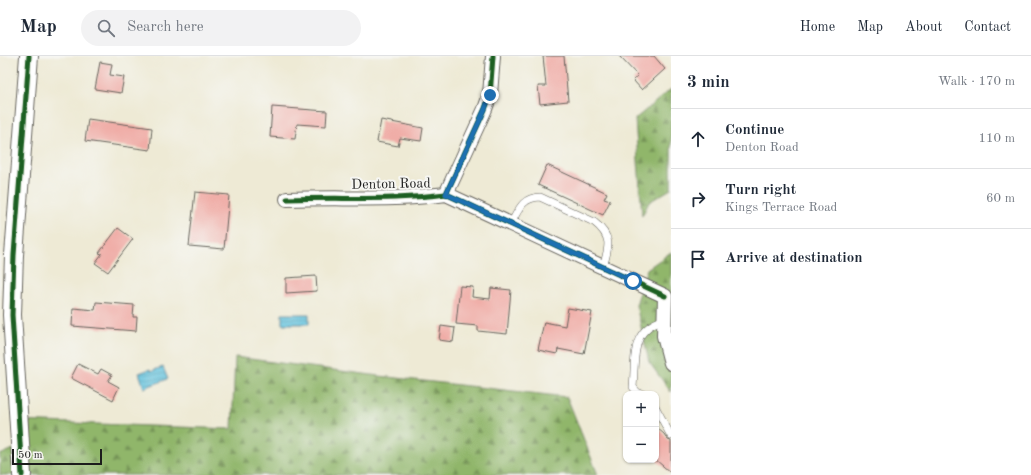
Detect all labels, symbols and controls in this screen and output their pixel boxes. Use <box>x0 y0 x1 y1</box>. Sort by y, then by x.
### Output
search box <box>81 10 361 46</box>
icon: search <box>95 17 117 39</box>
text: Map <box>20 18 57 37</box>
text: Search here <box>127 20 204 35</box>
text: Home <box>800 20 835 34</box>
text: Map <box>857 20 883 34</box>
text: About <box>905 20 942 34</box>
text: Contact <box>964 20 1011 34</box>
text: 3 min <box>687 74 730 91</box>
text: Walk · 170 m <box>938 75 1015 88</box>
route end <box>481 86 499 104</box>
text: Continue <box>725 123 784 138</box>
icon: ahead <box>687 128 709 150</box>
text: 110 m <box>978 132 1015 145</box>
text: Denton Road <box>725 141 799 154</box>
street label: Denton Road <box>351 176 431 192</box>
text: Turn right <box>725 183 796 198</box>
icon: right <box>687 188 709 210</box>
text: 60 m <box>986 192 1015 205</box>
text: Kings Terrace Road <box>725 201 837 214</box>
icon: arrive <box>687 248 709 270</box>
text: Arrive at destination <box>725 251 863 266</box>
route start <box>624 272 642 290</box>
map controls <box>623 391 659 463</box>
button: + <box>623 391 659 427</box>
button: − <box>623 427 659 463</box>
scale bar <box>12 447 102 466</box>
text: 50 m <box>18 450 43 461</box>

